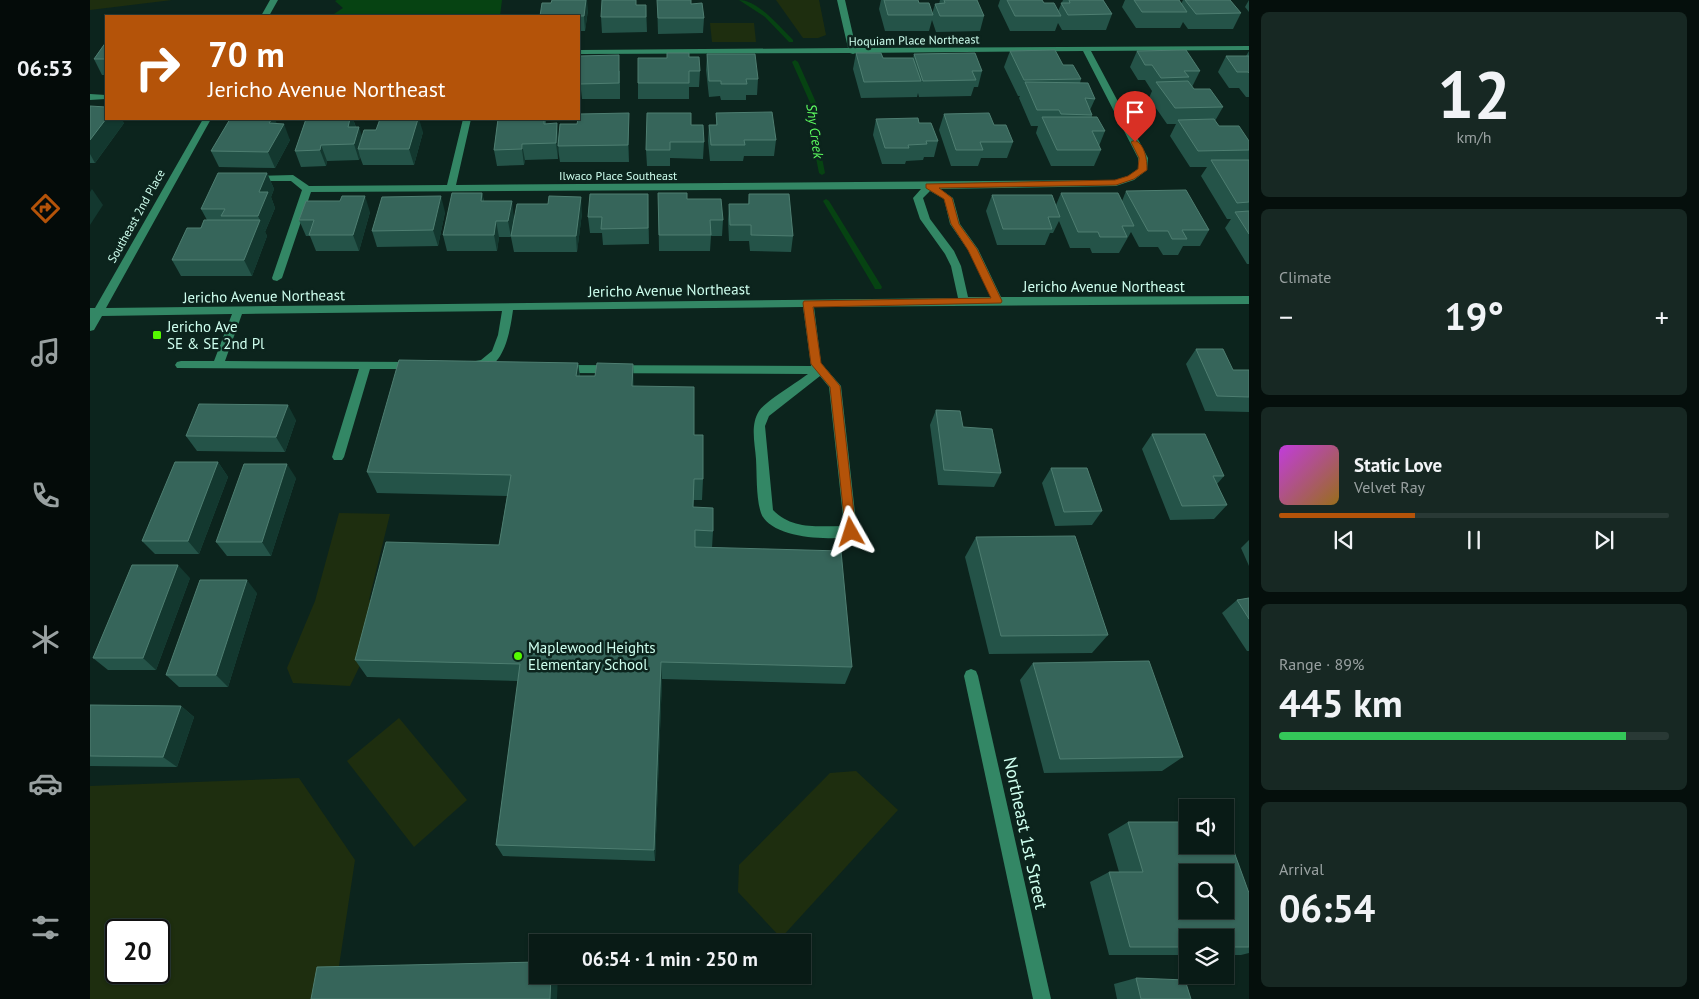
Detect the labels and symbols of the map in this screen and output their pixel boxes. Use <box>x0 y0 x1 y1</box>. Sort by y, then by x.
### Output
street label: Hoquiam Place Northeast <box>848 31 980 49</box>
pin <box>1114 91 1156 142</box>
water label: Shy Creek <box>802 103 828 160</box>
street label: Southeast 2nd Place <box>104 167 168 265</box>
street label: Ilwaco Place Southeast <box>559 168 677 183</box>
street label: Jericho Avenue Northeast <box>1022 277 1185 296</box>
street label: Jericho Avenue Northeast <box>587 279 750 301</box>
street label: Jericho Avenue Northeast <box>182 285 345 307</box>
place label: Jericho Ave SE & SE 2nd Pl <box>166 317 265 353</box>
marker: Jericho Ave SE & SE 2nd Pl <box>151 329 163 341</box>
position arrow <box>824 505 876 557</box>
place label: Maplewood Heights Elementary School <box>528 638 656 674</box>
marker: Maplewood Heights Elementary School <box>512 650 524 662</box>
street label: Northeast 1st Street <box>999 755 1053 911</box>
speed limit sign: 20 <box>105 919 170 984</box>

